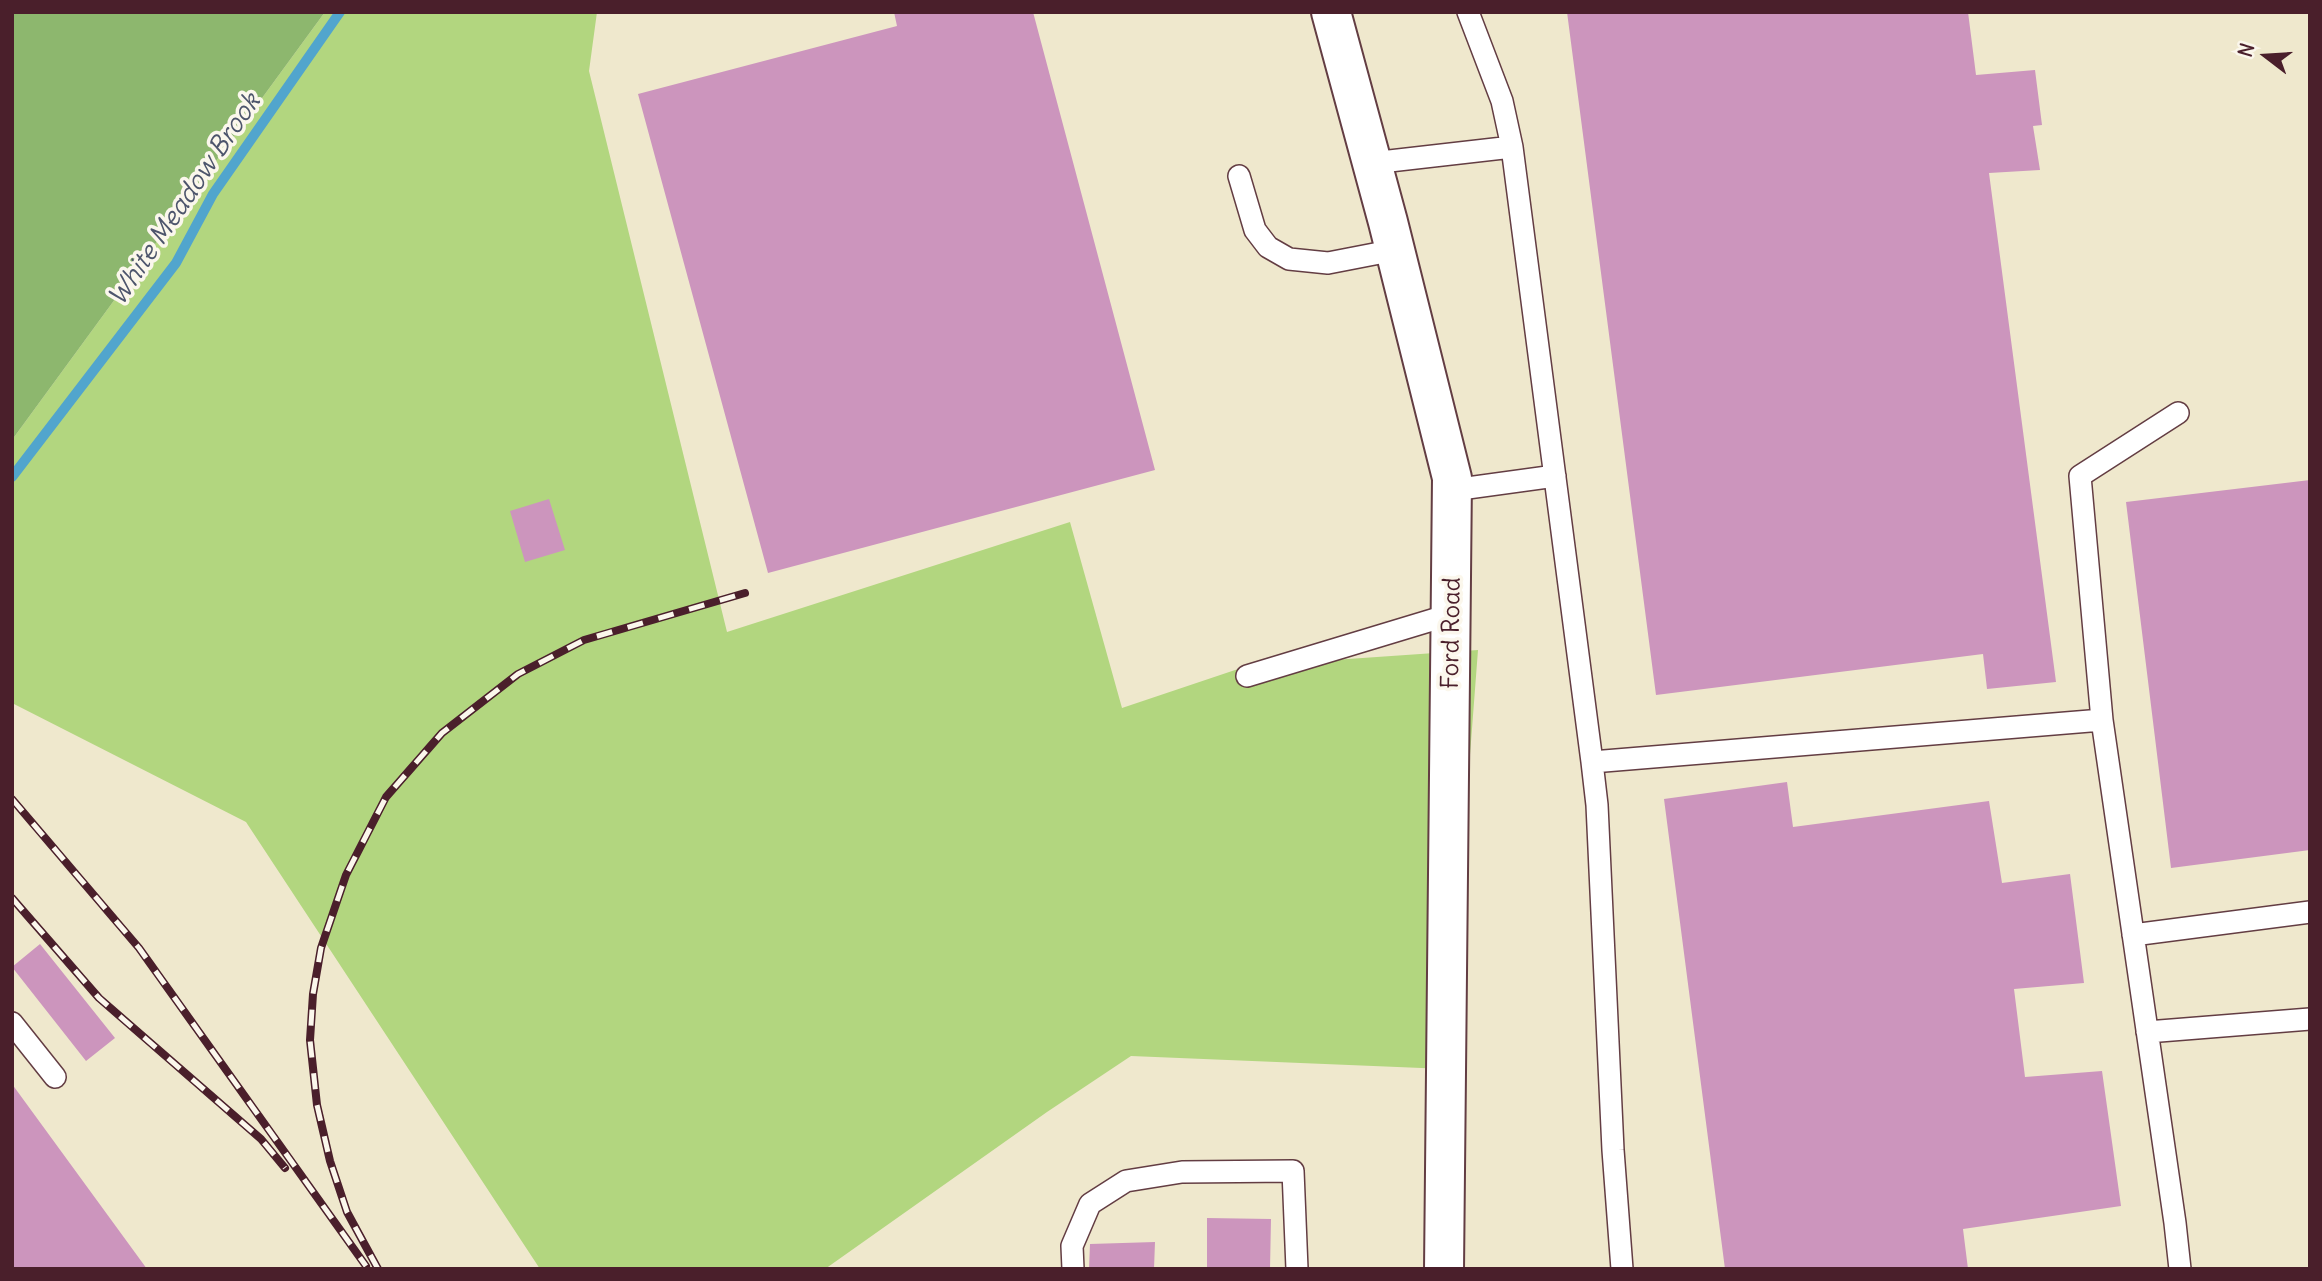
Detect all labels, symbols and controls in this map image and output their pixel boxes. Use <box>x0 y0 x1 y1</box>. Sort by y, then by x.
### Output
north arrow <box>2231 21 2301 91</box>
text: N <box>2233 40 2259 60</box>
water label: White Meadow Brook <box>102 88 268 312</box>
street label: Ford Road <box>1437 577 1467 689</box>

